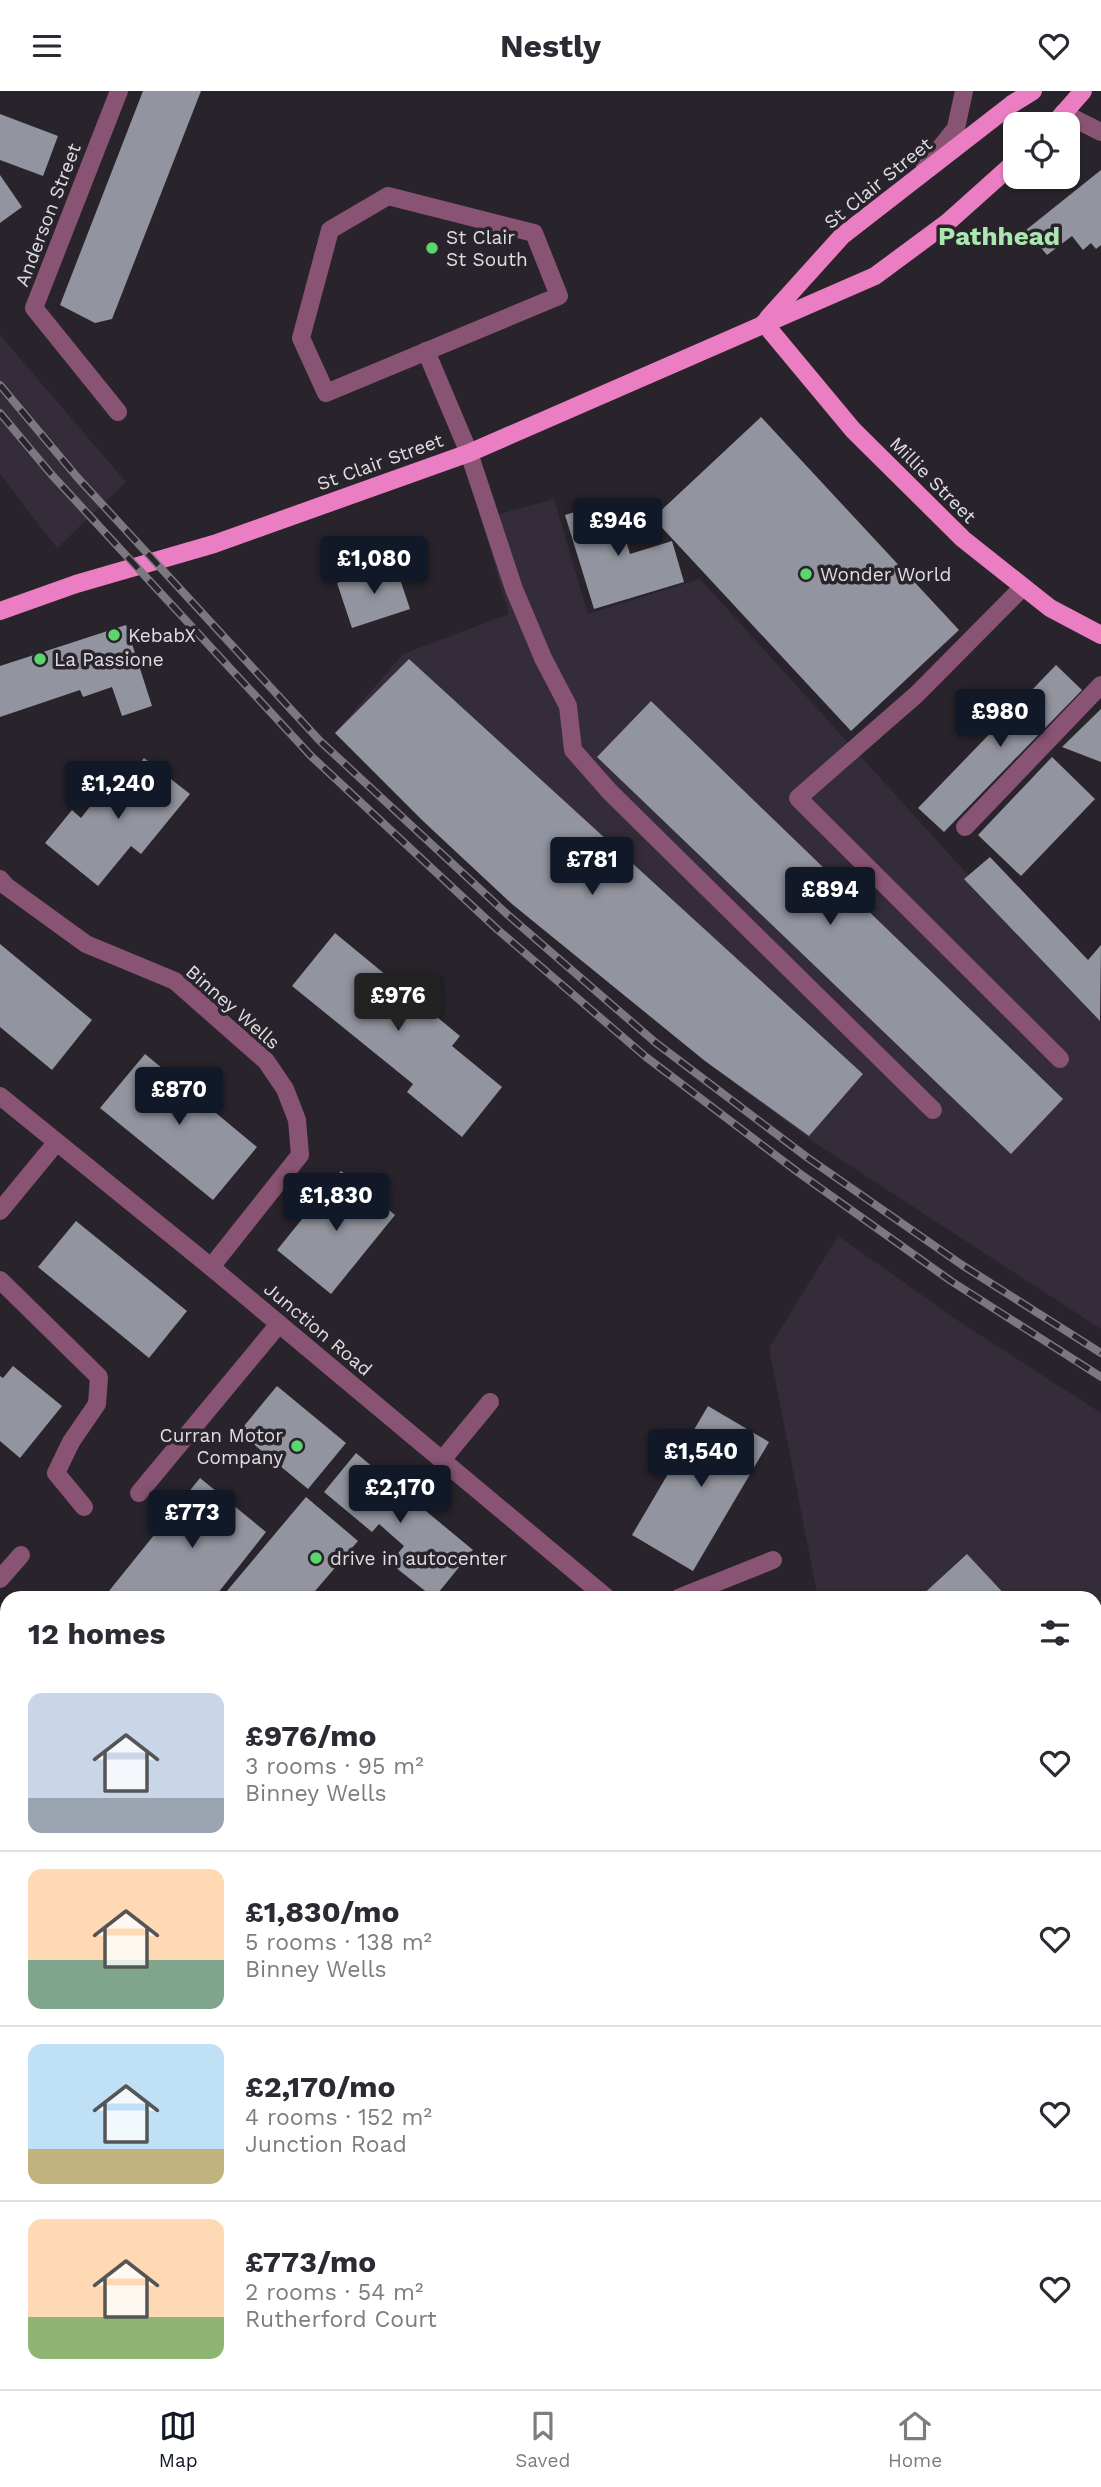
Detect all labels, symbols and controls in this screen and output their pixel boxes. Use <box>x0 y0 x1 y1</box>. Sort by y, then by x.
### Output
icon: menu <box>28 27 66 65</box>
text: Nestly <box>500 27 601 65</box>
icon: heart <box>1035 27 1073 65</box>
map controls <box>1003 112 1080 189</box>
button: locate <box>1003 112 1080 189</box>
street label: St Clair Street <box>819 132 937 234</box>
street label: Anderson Street <box>10 140 86 290</box>
district label: Pathhead <box>938 221 1060 251</box>
place label: St Clair St South <box>446 226 528 271</box>
marker: St Clair St South <box>424 240 440 256</box>
street label: St Clair Street <box>314 429 446 495</box>
street label: Millie Street <box>885 432 981 528</box>
pin: £946 <box>577 498 659 558</box>
text: £946 <box>589 507 647 534</box>
pin: £1,080 <box>317 537 431 596</box>
text: £1,080 <box>337 545 411 572</box>
place label: Wonder World <box>820 563 951 586</box>
marker: Wonder World <box>798 566 814 582</box>
place label: KebabX <box>128 624 196 647</box>
marker: KebabX <box>106 627 122 643</box>
place label: La Passione <box>54 648 164 671</box>
marker: La Passione <box>32 651 48 667</box>
pin: £980 <box>959 689 1041 749</box>
text: £980 <box>971 698 1029 725</box>
pin: £1,240 <box>61 761 175 821</box>
text: £1,240 <box>81 770 155 797</box>
pin: £781 <box>551 837 633 897</box>
text: £781 <box>566 846 618 873</box>
pin: £894 <box>789 867 871 927</box>
text: £894 <box>801 876 859 903</box>
street label: Binney Wells <box>181 960 285 1054</box>
pin: £976 <box>357 974 439 1033</box>
text: £976 <box>370 982 426 1009</box>
pin: £870 <box>138 1067 220 1127</box>
text: £870 <box>151 1076 207 1103</box>
pin: £1,830 <box>279 1173 393 1233</box>
text: £1,830 <box>299 1182 373 1209</box>
street label: Junction Road <box>259 1277 377 1381</box>
place label: Curran Motor Company <box>160 1424 283 1469</box>
pin: £1,540 <box>644 1429 758 1489</box>
marker: Curran Motor Company <box>289 1438 305 1454</box>
text: £1,540 <box>664 1438 738 1465</box>
pin: £2,170 <box>343 1465 457 1525</box>
text: £2,170 <box>365 1474 435 1501</box>
pin: £773 <box>151 1491 233 1550</box>
text: £773 <box>164 1499 220 1526</box>
place label: drive in autocenter <box>330 1547 507 1570</box>
marker: drive in autocenter <box>308 1550 324 1566</box>
icon: filters <box>1036 1614 1074 1652</box>
text: 12 homes <box>28 1616 166 1651</box>
text: £976/mo <box>245 1718 377 1753</box>
icon: home <box>84 1721 168 1805</box>
icon: heart <box>1036 1744 1074 1782</box>
text: 3 rooms · 95 m² <box>245 1753 424 1780</box>
text: Binney Wells <box>245 1780 387 1807</box>
text: £1,830/mo <box>245 1894 399 1929</box>
icon: home <box>84 1897 168 1981</box>
icon: heart <box>1036 1920 1074 1958</box>
text: 5 rooms · 138 m² <box>245 1929 432 1956</box>
text: Binney Wells <box>245 1956 387 1983</box>
text: £2,170/mo <box>245 2069 395 2104</box>
icon: home <box>84 2072 168 2156</box>
icon: heart <box>1036 2095 1074 2133</box>
text: 4 rooms · 152 m² <box>245 2104 432 2131</box>
text: Junction Road <box>245 2131 407 2158</box>
text: £773/mo <box>245 2244 376 2279</box>
icon: home <box>84 2247 168 2331</box>
icon: heart <box>1036 2270 1074 2308</box>
text: 2 rooms · 54 m² <box>245 2279 423 2306</box>
text: Rutherford Court <box>245 2306 437 2333</box>
tab: Map <box>159 2407 198 2472</box>
tab: Saved <box>515 2407 570 2472</box>
tab: Home <box>888 2407 942 2472</box>

